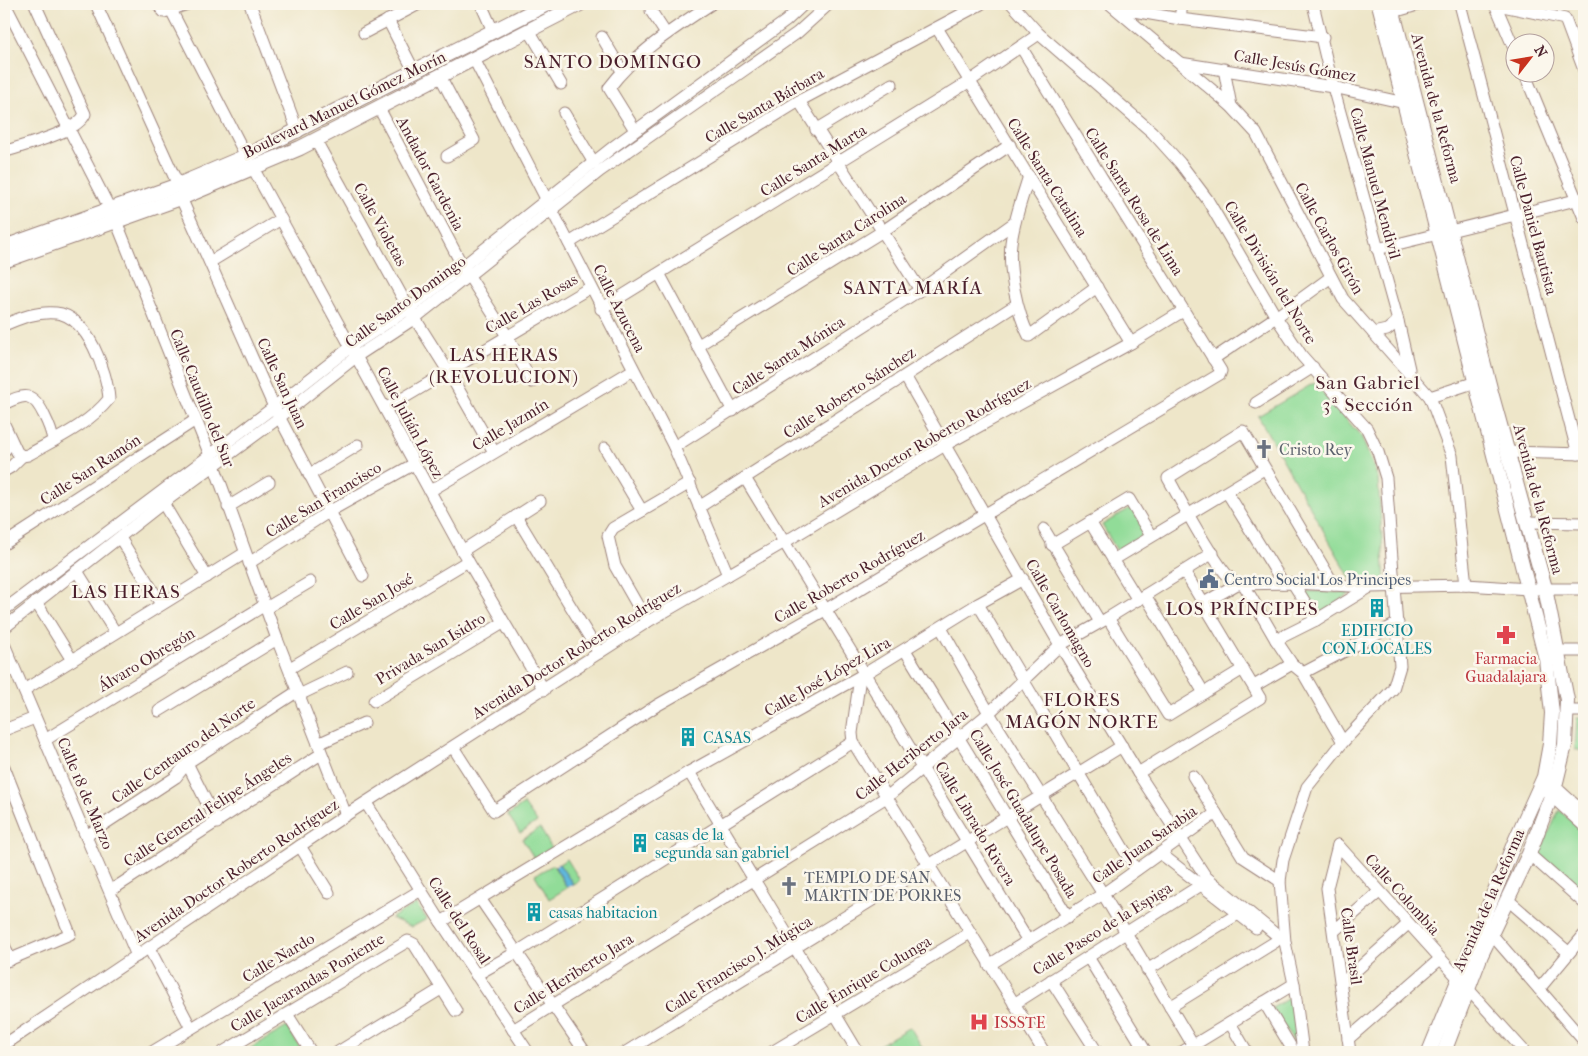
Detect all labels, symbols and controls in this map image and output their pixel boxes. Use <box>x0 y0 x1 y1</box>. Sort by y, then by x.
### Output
street label: Avenida de la Reforma <box>1407 30 1466 186</box>
north arrow <box>1506 32 1556 82</box>
text: N <box>1531 43 1551 61</box>
street label: Calle Jesús Gómez <box>1232 45 1357 86</box>
street label: Boulevard Manuel Gómez Morín <box>240 47 450 162</box>
district label: SANTO DOMINGO <box>524 51 702 73</box>
street label: Calle Santa Bárbara <box>701 63 828 147</box>
street label: Calle Manuel Mendivil <box>1346 105 1405 261</box>
street label: Andador Gardenia <box>392 112 469 234</box>
street label: Calle Santa Catalina <box>1003 114 1092 241</box>
street label: Calle Santa Marta <box>757 120 870 201</box>
street label: Calle Santa Rosa de Lima <box>1081 124 1188 279</box>
street label: Calle Daniel Bautista <box>1506 153 1561 298</box>
street label: Calle Violetas <box>350 179 411 269</box>
street label: Calle Carlos Girón <box>1291 179 1368 298</box>
street label: Calle Santa Carolina <box>783 188 910 280</box>
street label: Calle División del Norte <box>1220 197 1321 347</box>
street label: Calle Santo Domingo <box>341 251 469 352</box>
street label: Calle Azucena <box>589 261 650 356</box>
street label: Calle Las Rosas <box>482 269 581 338</box>
district label: SANTA MARÍA <box>843 277 983 299</box>
street label: Calle Santa Mónica <box>728 312 849 399</box>
street label: Calle Caudillo del Sur <box>166 326 239 470</box>
street label: Calle San Juan <box>253 335 312 432</box>
street label: Calle Roberto Sánchez <box>780 343 919 442</box>
district label: LAS HERAS (REVOLUCION) <box>429 344 579 388</box>
street label: Calle Julián López <box>373 363 448 481</box>
district label: San Gabriel 3ª Sección <box>1316 372 1420 416</box>
street label: Avenida Doctor Roberto Rodríguez <box>814 374 1034 512</box>
street label: Calle Jazmín <box>469 394 552 455</box>
street label: Avenida de la Reforma <box>1509 421 1568 577</box>
street label: Calle San Ramón <box>36 429 145 509</box>
church icon: Cristo Rey <box>1253 438 1275 460</box>
place label: Cristo Rey <box>1279 440 1352 459</box>
street label: Calle San Francisco <box>262 457 385 541</box>
street label: Calle Roberto Rodríguez <box>771 526 928 627</box>
street label: Calle Carlomagno <box>1022 556 1099 671</box>
public building icon: Centro Social Los Principes <box>1198 568 1220 590</box>
street label: Calle San José <box>326 569 417 634</box>
place label: Centro Social Los Principes <box>1224 570 1411 589</box>
street label: Avenida Doctor Roberto Rodríguez <box>467 578 684 723</box>
district label: LAS HERAS <box>71 581 181 603</box>
building icon: EDIFICIO CON LOCALES <box>1366 597 1388 619</box>
district label: LOS PRÍNCIPES <box>1165 598 1319 620</box>
street label: Privada San Isidro <box>372 608 488 689</box>
place label: EDIFICIO CON LOCALES <box>1322 621 1432 658</box>
street label: Álvaro Obregón <box>93 622 199 696</box>
pharmacy icon: Farmacia Guadalajara <box>1495 624 1517 646</box>
street label: Calle José López Lira <box>761 632 894 720</box>
place label: Farmacia Guadalajara <box>1465 649 1547 686</box>
district label: FLORES MAGÓN NORTE <box>1005 689 1159 733</box>
street label: Calle Centauro del Norte <box>108 693 259 807</box>
street label: Calle Heriberto Jara <box>851 704 972 804</box>
street label: Calle José Guadalupe Posada <box>966 725 1082 902</box>
building icon: CASAS <box>677 726 699 748</box>
place label: CASAS <box>703 728 751 747</box>
street label: Calle 18 de Marzo <box>53 734 118 852</box>
street label: Calle General Felipe Ángeles <box>119 747 295 871</box>
street label: Calle Librado Rivera <box>931 758 1020 889</box>
street label: Avenida Doctor Roberto Rodríguez <box>130 795 342 947</box>
street label: Calle Juan Sarabia <box>1088 801 1201 888</box>
place label: casas de la segunda san gabriel <box>655 825 790 862</box>
street label: Avenida de la Reforma <box>1448 825 1529 975</box>
building icon: casas de la segunda san gabriel <box>629 832 651 854</box>
street label: Calle Colombia <box>1361 850 1445 939</box>
place label: TEMPLO DE SAN MARTIN DE PORRES <box>804 868 961 905</box>
street label: Calle del Rosal <box>424 873 495 968</box>
church icon: TEMPLO DE SAN MARTIN DE PORRES <box>778 875 800 897</box>
street label: Calle Paseo de la Espiga <box>1029 877 1176 979</box>
building icon: casas habitacion <box>523 901 545 923</box>
place label: casas habitacion <box>549 903 658 922</box>
street label: Calle Brasil <box>1337 906 1366 987</box>
street label: Calle Francisco J. Múgica <box>661 911 816 1017</box>
street label: Calle Nardo <box>239 928 318 986</box>
street label: Calle Jacarandas Poniente <box>227 929 388 1036</box>
street label: Calle Heriberto Jara <box>510 929 637 1018</box>
street label: Calle Enrique Colunga <box>792 931 935 1027</box>
hospital icon: ISSSTE <box>968 1011 990 1033</box>
place label: ISSSTE <box>994 1013 1046 1032</box>

